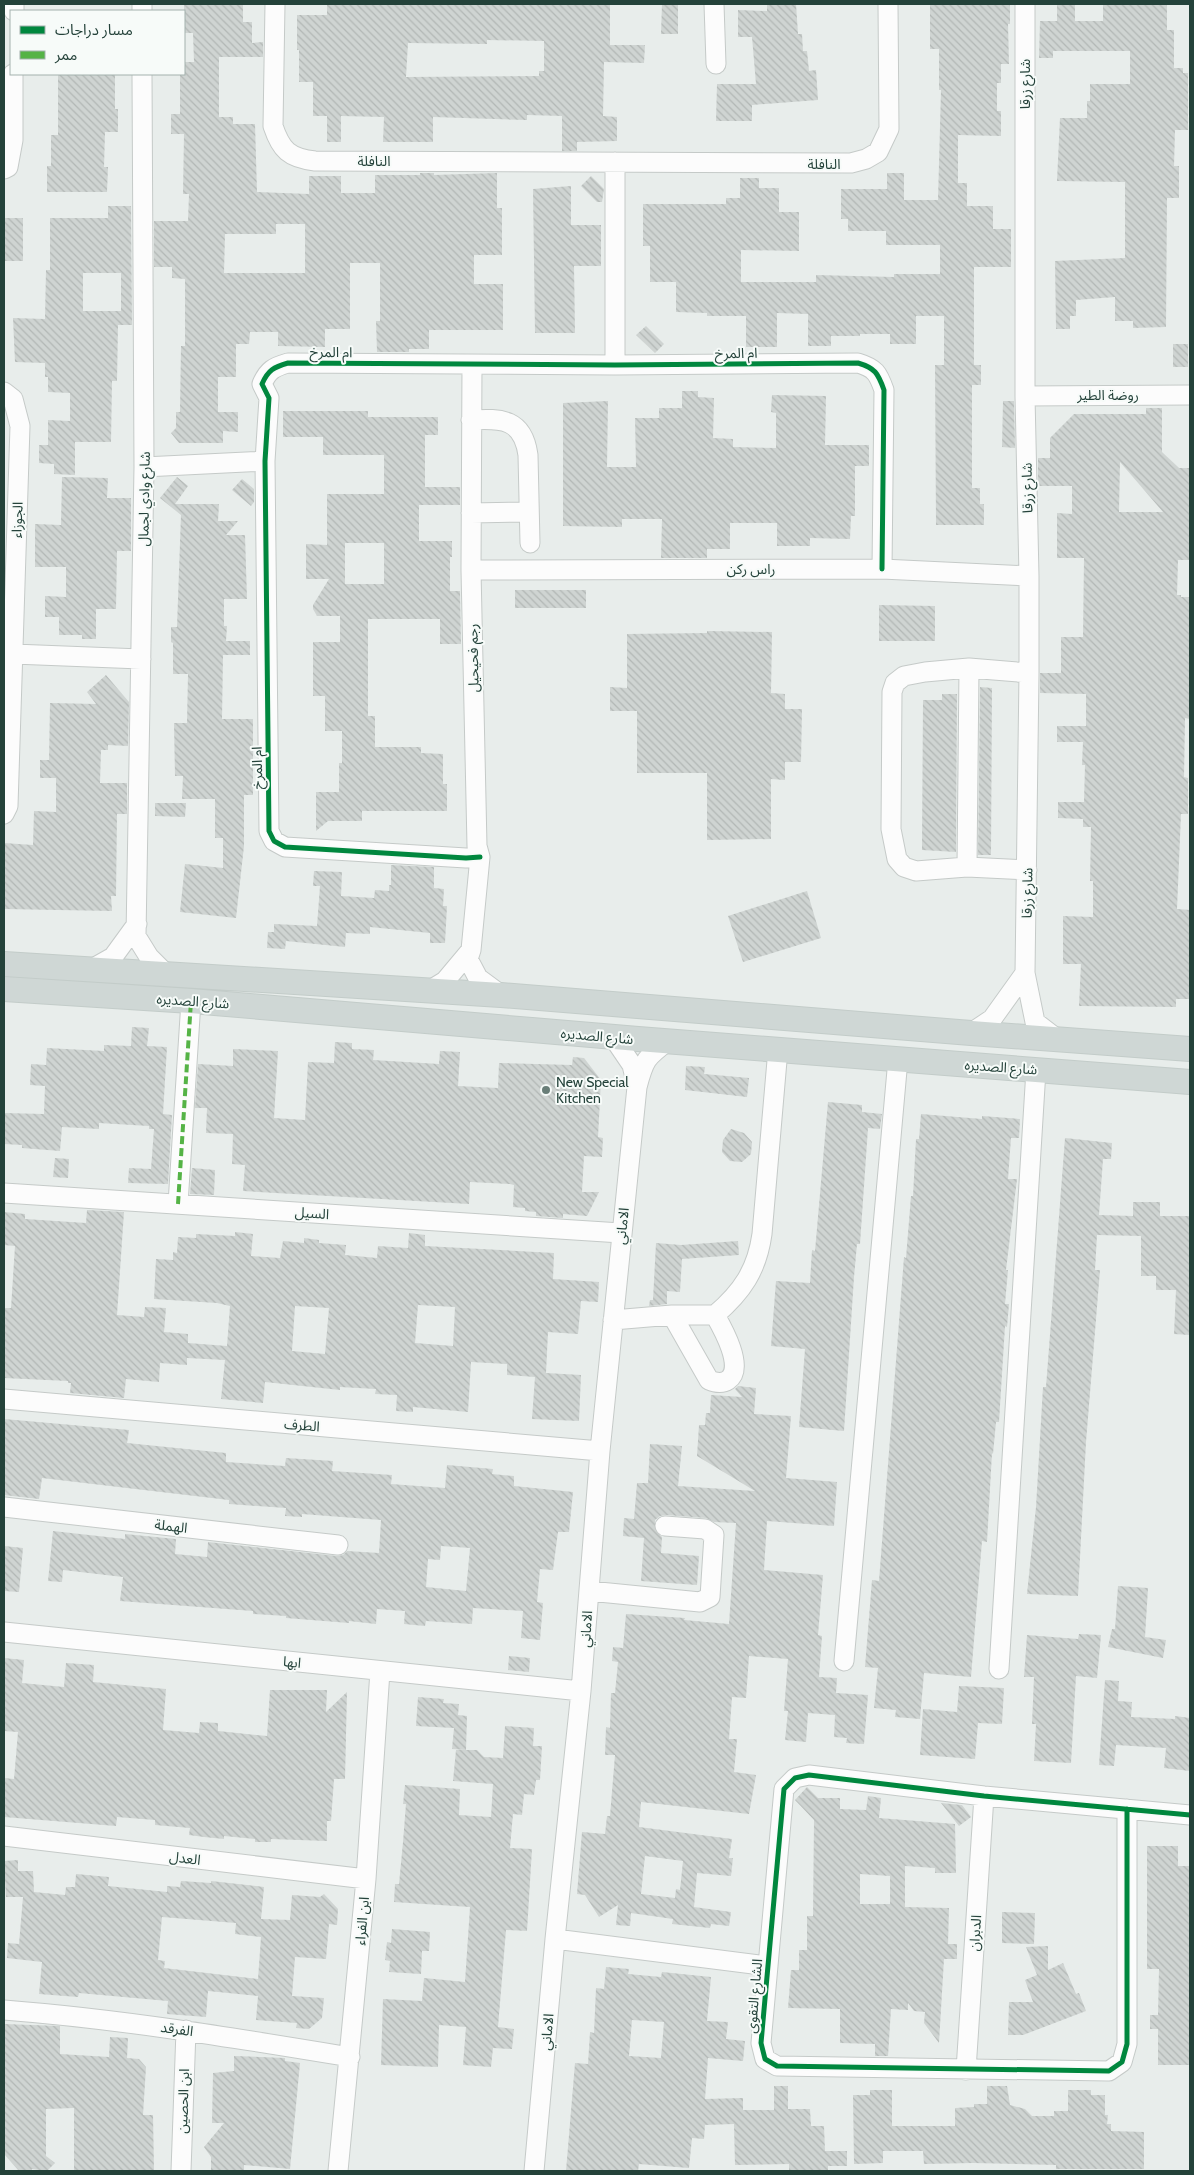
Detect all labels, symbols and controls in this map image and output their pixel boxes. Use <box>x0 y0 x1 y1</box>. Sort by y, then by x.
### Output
legend <box>10 10 185 75</box>
text: مسار دراجات <box>55 21 133 39</box>
text: ممر <box>54 46 78 64</box>
street label: شارع زرقا <box>1016 59 1036 109</box>
street label: النافلة <box>357 152 391 170</box>
street label: النافلة <box>807 155 841 173</box>
street label: ام المرخ <box>309 343 353 363</box>
street label: ام المرخ <box>714 344 758 364</box>
street label: روضة الطير <box>1076 386 1139 404</box>
street label: شارع وادي لجمال <box>134 451 156 547</box>
street label: شارع زرقا <box>1018 462 1038 513</box>
street label: الجوزاء <box>7 502 27 538</box>
street label: راس ركن <box>727 560 775 578</box>
street label: رجم فحيحيل <box>463 624 485 692</box>
street label: ام المرخ <box>248 746 268 790</box>
street label: شارع زرقا <box>1018 868 1038 919</box>
street label: شارع الصديره <box>156 989 230 1015</box>
street label: شارع الصديره <box>560 1024 634 1050</box>
street label: شارع الصديره <box>964 1055 1038 1081</box>
place label: New Special Kitchen <box>556 1073 629 1107</box>
marker: New Special Kitchen <box>540 1084 552 1096</box>
street label: السيل <box>294 1203 330 1223</box>
street label: الاماني <box>611 1207 635 1246</box>
street label: الطرف <box>283 1414 321 1436</box>
street label: الهملة <box>153 1515 189 1537</box>
street label: الاماني <box>576 1610 599 1648</box>
street label: ابها <box>282 1652 302 1672</box>
street label: العدل <box>168 1847 202 1869</box>
street label: ابن الفراء <box>351 1896 373 1946</box>
street label: الدبران <box>965 1914 985 1952</box>
street label: الشارع التقوى <box>742 1958 768 2034</box>
street label: الاماني <box>536 2013 560 2051</box>
street label: الفرقد <box>160 2018 194 2040</box>
street label: ابن الحصين <box>173 2068 193 2134</box>

